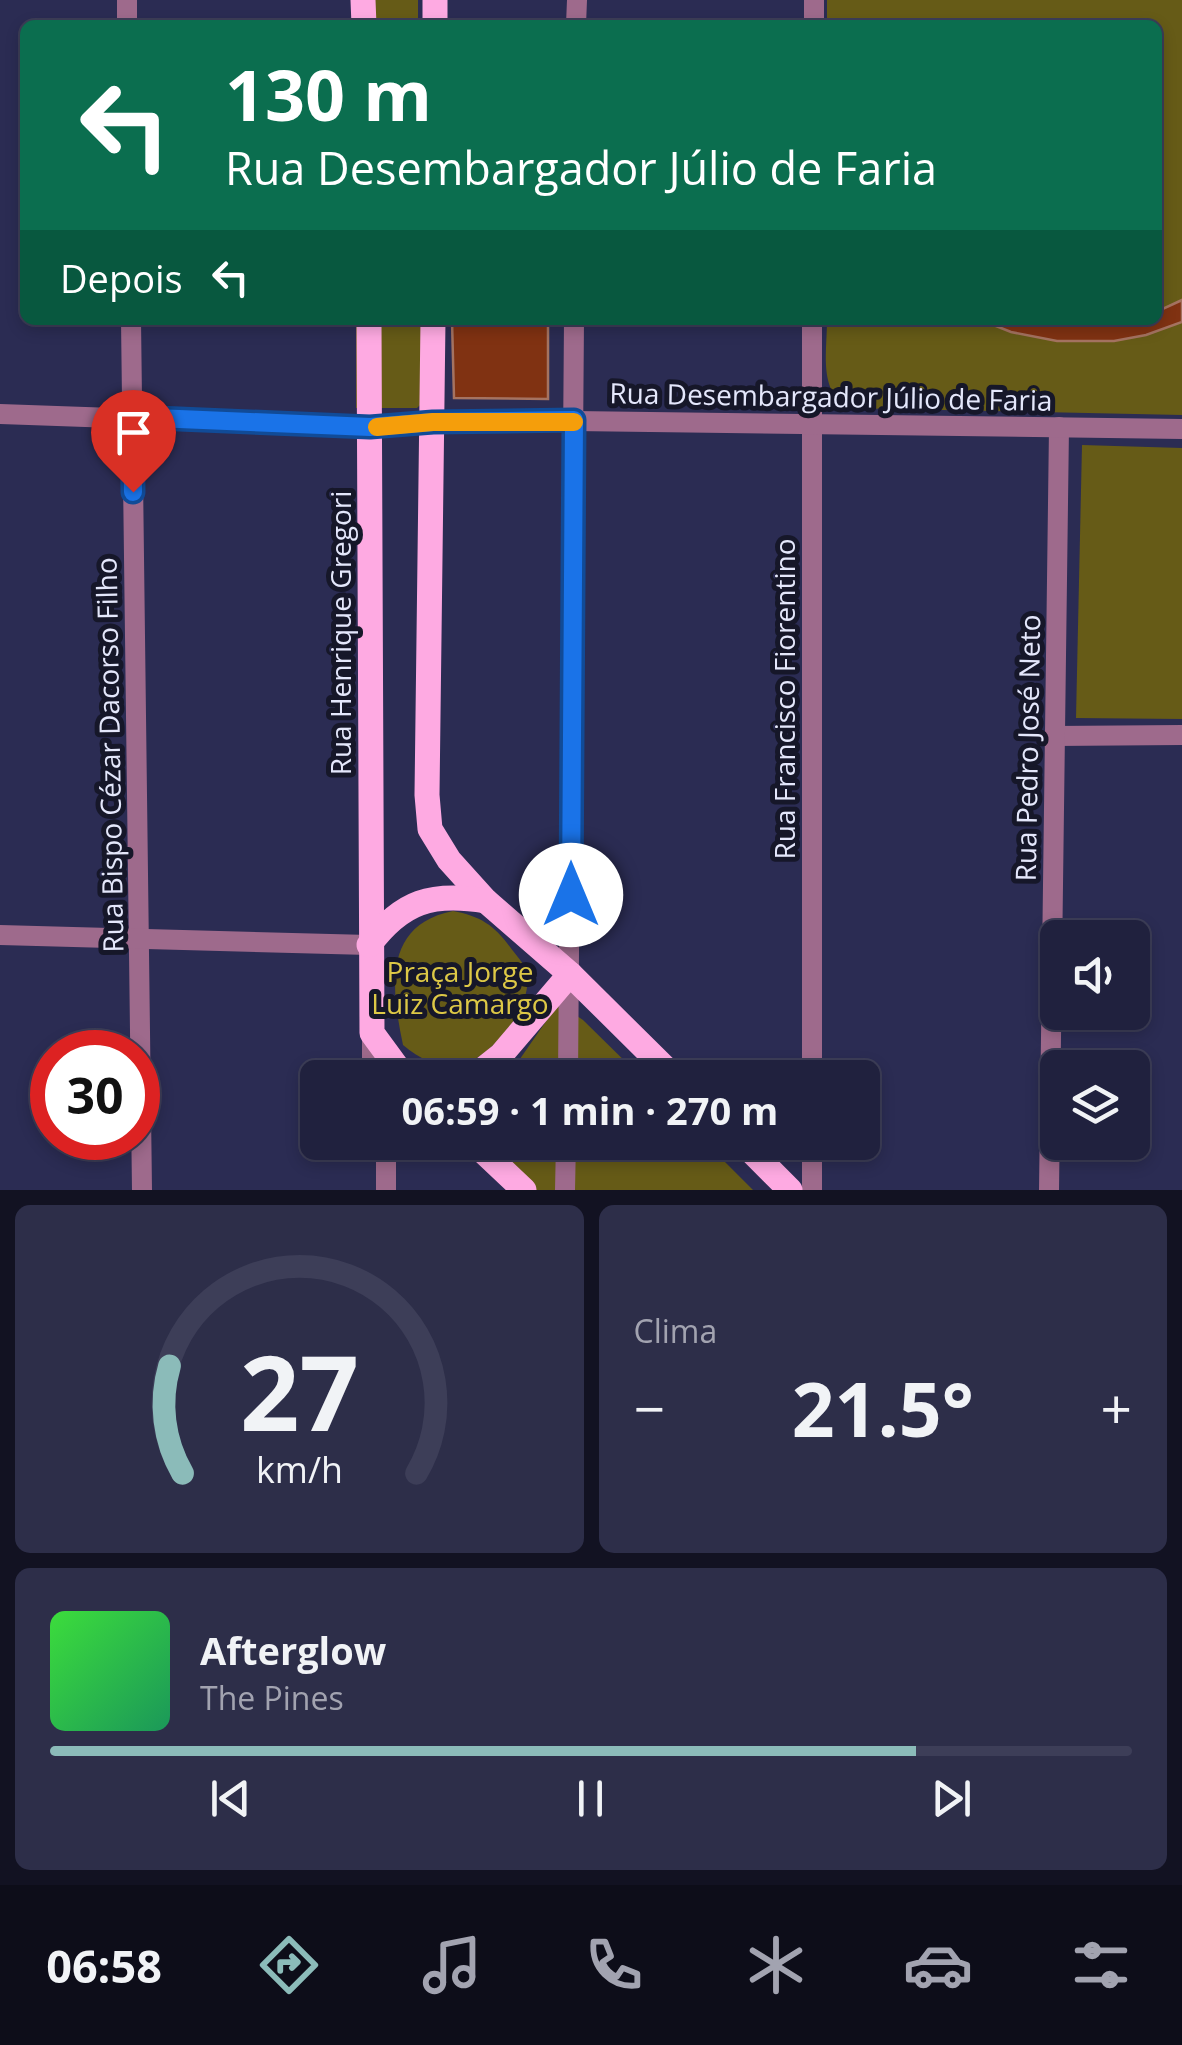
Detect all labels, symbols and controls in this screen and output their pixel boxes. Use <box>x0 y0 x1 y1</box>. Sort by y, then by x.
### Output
text: 130 m <box>225 46 432 142</box>
icon: left <box>60 60 190 190</box>
text: Rua Desembargador Júlio de Faria <box>225 137 937 198</box>
icon: left <box>203 250 258 305</box>
text: Depois <box>60 252 183 304</box>
street label: Rua Desembargador Júlio de Faria <box>609 373 1053 419</box>
pin <box>91 390 176 493</box>
icon: arrive <box>106 405 161 460</box>
street label: Rua Henrique Gregori <box>321 491 359 775</box>
street label: Rua Francisco Fiorentino <box>765 538 803 860</box>
street label: Rua Bispo Cézar Dacorso Filho <box>87 557 131 953</box>
street label: Rua Pedro José Neto <box>1006 614 1048 882</box>
position arrow <box>519 843 623 947</box>
map controls <box>1040 920 1150 1160</box>
button: sound <box>1040 920 1150 1030</box>
park label: Praça Jorge Luiz Camargo <box>371 952 549 1022</box>
speed limit sign: 30 <box>30 1030 160 1160</box>
button: layers <box>1040 1050 1150 1160</box>
text: 06:59 · 1 min · 270 m <box>402 1084 778 1136</box>
text: Clima <box>634 1309 717 1352</box>
text: 27 <box>240 1320 359 1461</box>
text: 21.5° <box>792 1357 974 1459</box>
text: − <box>634 1370 665 1445</box>
text: + <box>1101 1370 1132 1445</box>
text: km/h <box>256 1445 343 1493</box>
text: Afterglow <box>200 1624 386 1676</box>
text: The Pines <box>200 1676 344 1719</box>
icon: previous <box>203 1771 258 1826</box>
icon: pause <box>563 1771 618 1826</box>
icon: next <box>924 1771 979 1826</box>
icon: directions <box>254 1930 324 2000</box>
icon: music <box>417 1930 487 2000</box>
icon: phone <box>579 1930 649 2000</box>
icon: climate <box>741 1930 811 2000</box>
icon: car <box>903 1930 973 2000</box>
icon: filters <box>1066 1930 1136 2000</box>
text: 06:58 <box>46 1935 162 1996</box>

